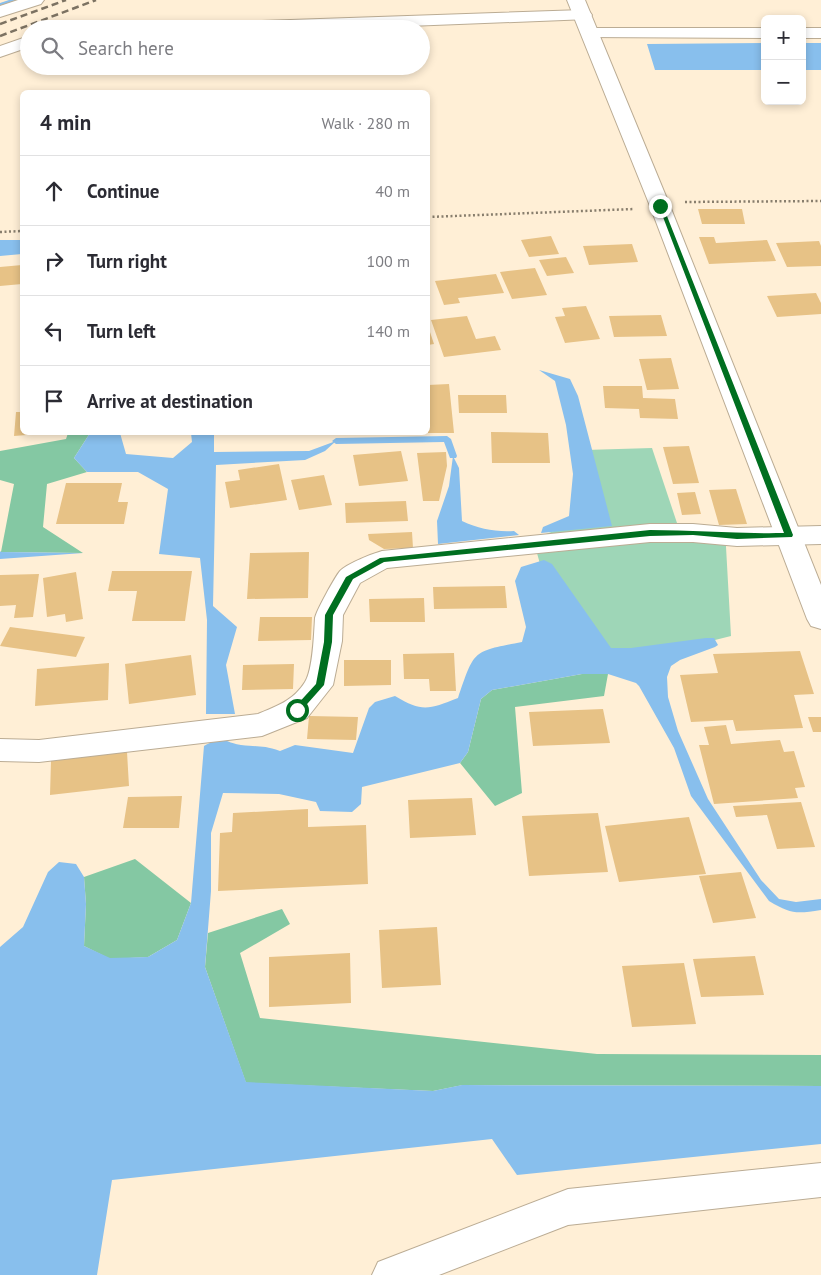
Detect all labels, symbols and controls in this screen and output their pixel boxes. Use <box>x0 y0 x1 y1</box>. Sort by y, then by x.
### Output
map controls <box>761 15 806 105</box>
button: + <box>761 15 806 60</box>
search box <box>20 20 430 75</box>
icon: search <box>38 34 66 62</box>
text: Search here <box>78 36 174 60</box>
button: − <box>761 60 806 105</box>
text: 4 min <box>40 109 91 136</box>
text: Walk · 280 m <box>321 113 410 133</box>
icon: ahead <box>40 177 68 205</box>
text: Continue <box>87 179 159 203</box>
text: 40 m <box>375 181 410 201</box>
route end <box>649 195 672 218</box>
icon: right <box>40 247 68 275</box>
text: Turn right <box>87 249 167 273</box>
text: 100 m <box>367 251 410 271</box>
icon: left <box>40 317 68 345</box>
text: Turn left <box>87 319 156 343</box>
text: 140 m <box>367 321 410 341</box>
icon: arrive <box>40 387 68 415</box>
text: Arrive at destination <box>87 389 253 413</box>
route start <box>286 699 309 722</box>

